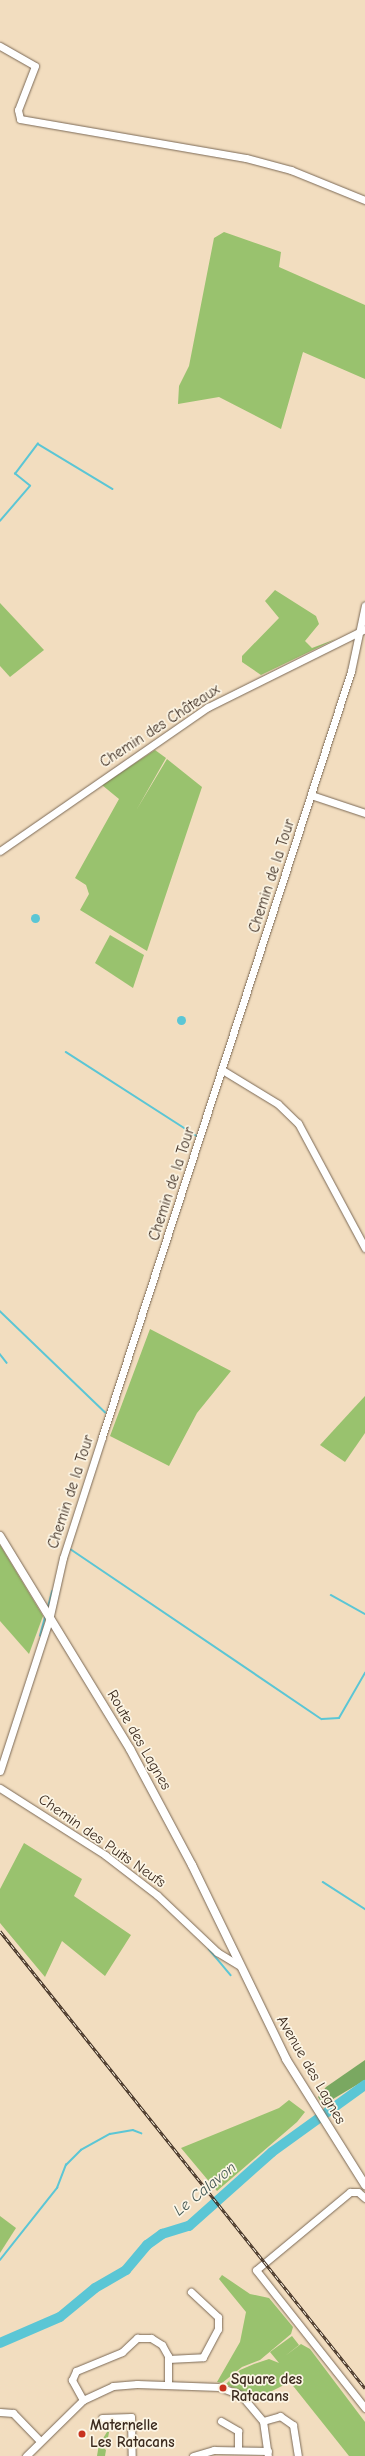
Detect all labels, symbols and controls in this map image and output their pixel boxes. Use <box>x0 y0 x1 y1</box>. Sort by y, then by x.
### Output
street label: Chemin des Châteaux <box>97 680 223 772</box>
street label: Chemin de la Tour <box>245 817 299 935</box>
street label: Chemin de la Tour <box>145 1125 199 1243</box>
street label: Chemin de la Tour <box>44 1433 98 1551</box>
street label: Route des Lagnes <box>103 1687 175 1793</box>
street label: Chemin des Puits Neufs <box>35 1790 169 1892</box>
street label: Avenue des Lagnes <box>273 2013 349 2127</box>
water label: Le Calavon <box>170 2158 240 2220</box>
place label: Square des Ratacans <box>231 2370 302 2405</box>
marker: Square des Ratacans <box>218 2383 228 2393</box>
place label: Maternelle Les Ratacans <box>90 2416 175 2451</box>
marker: Maternelle Les Ratacans <box>77 2429 87 2439</box>

